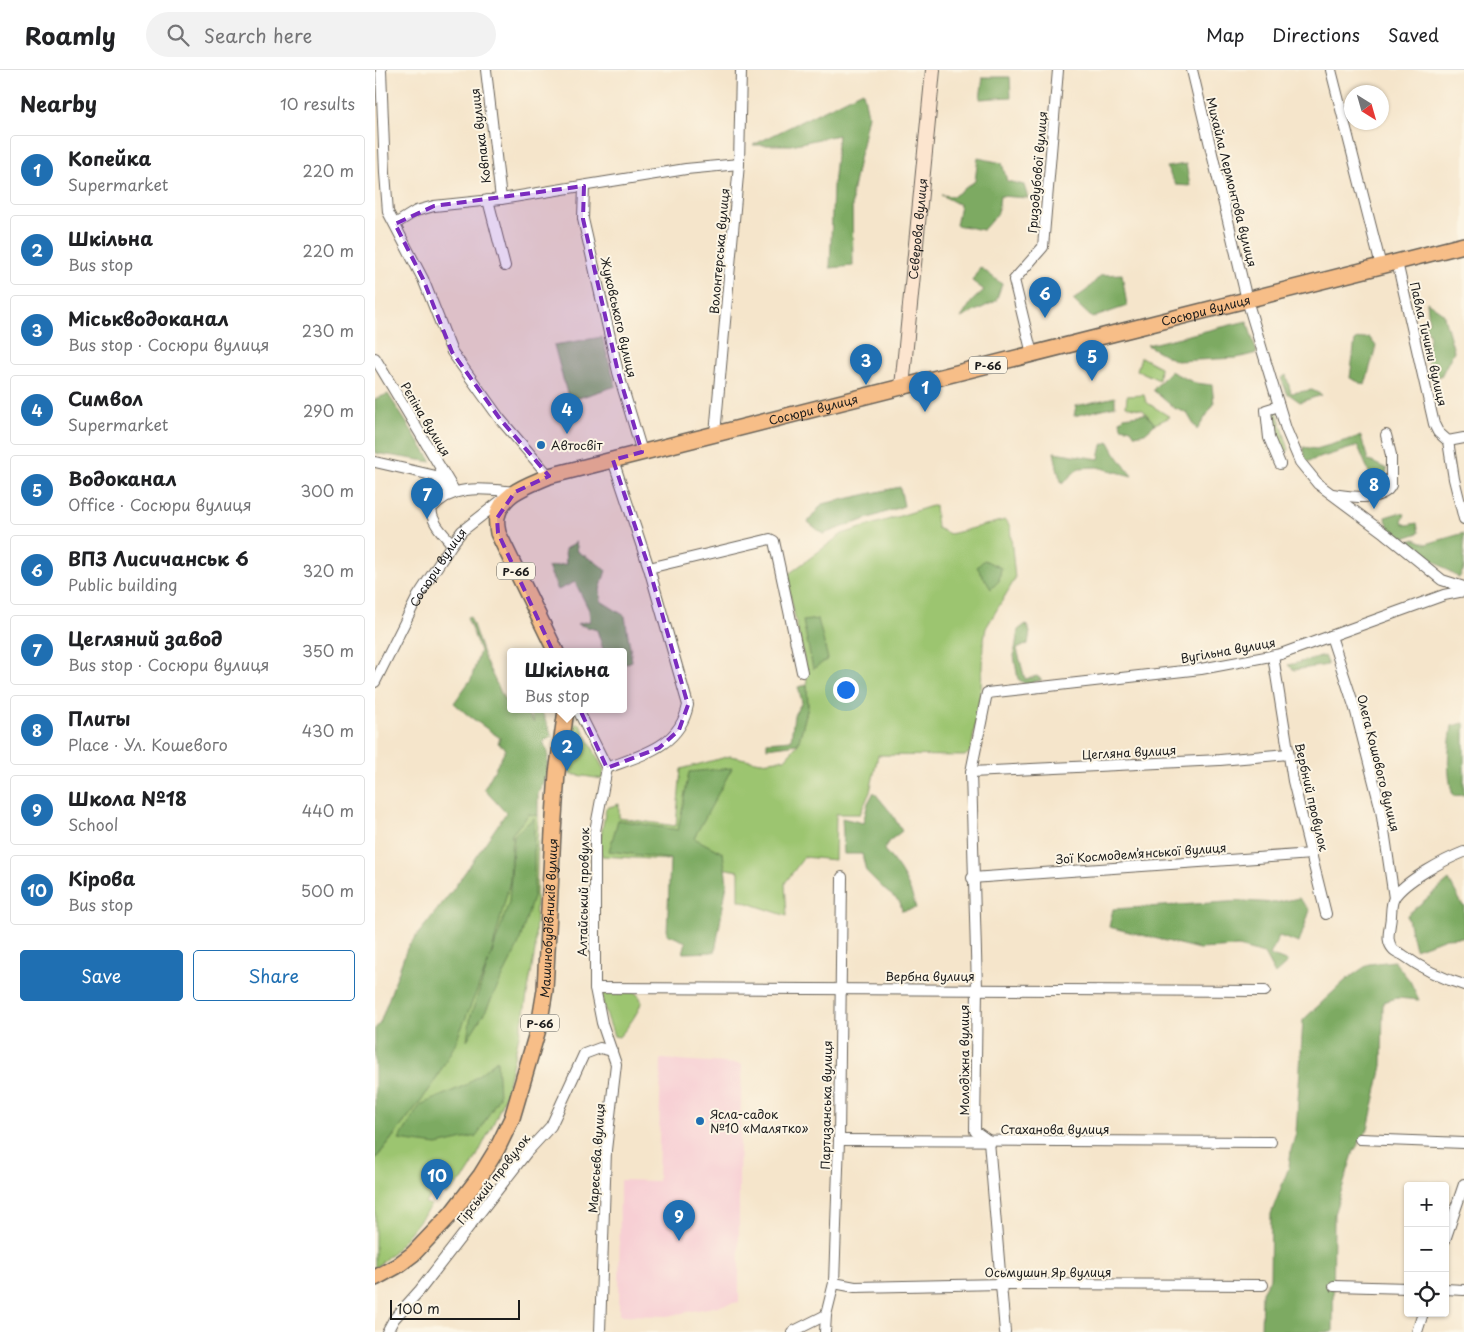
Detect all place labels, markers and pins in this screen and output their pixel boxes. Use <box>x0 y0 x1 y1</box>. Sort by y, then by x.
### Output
pin: 6 <box>1029 277 1061 318</box>
pin: 5 <box>1076 340 1108 381</box>
pin: 3 <box>850 344 882 385</box>
pin: 1 <box>909 371 941 412</box>
pin: 4 <box>551 393 583 434</box>
place label: Автосвіт <box>551 436 603 454</box>
marker: Автосвіт <box>535 439 547 451</box>
pin: 8 <box>1358 468 1390 509</box>
pin: 7 <box>411 478 443 519</box>
pin: 2 <box>551 730 583 771</box>
place label: Ясла-садок №10 «Малятко» <box>710 1105 808 1137</box>
marker: Ясла-садок №10 «Малятко» <box>694 1115 706 1127</box>
pin: 10 <box>421 1159 453 1200</box>
pin: 9 <box>663 1200 695 1241</box>

